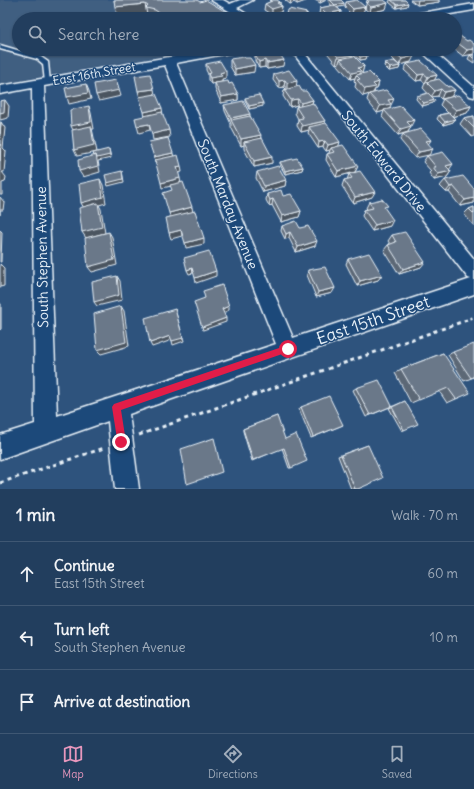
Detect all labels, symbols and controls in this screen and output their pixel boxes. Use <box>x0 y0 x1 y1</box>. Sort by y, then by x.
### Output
search box <box>12 12 462 56</box>
icon: search <box>26 23 48 45</box>
text: Search here <box>58 25 139 44</box>
street label: East 16th Street <box>51 59 136 88</box>
street label: South Edward Drive <box>338 107 430 215</box>
street label: South Marday Avenue <box>194 136 262 272</box>
street label: South Stephen Avenue <box>32 186 52 328</box>
street label: East 15th Street <box>313 290 433 350</box>
route start <box>279 340 297 358</box>
route end <box>112 433 130 451</box>
text: 1 min <box>16 504 55 526</box>
text: Walk · 70 m <box>391 507 458 524</box>
text: Continue <box>54 556 115 575</box>
icon: ahead <box>16 563 38 585</box>
text: 60 m <box>427 565 458 582</box>
text: East 15th Street <box>54 575 145 592</box>
text: Turn left <box>54 620 109 639</box>
icon: left <box>16 627 38 649</box>
text: 10 m <box>430 629 458 646</box>
text: South Stephen Avenue <box>54 639 185 656</box>
icon: arrive <box>16 691 38 713</box>
text: Arrive at destination <box>54 692 190 711</box>
tab: Map <box>62 743 84 781</box>
tab: Directions <box>208 743 258 781</box>
tab: Saved <box>382 743 412 781</box>

